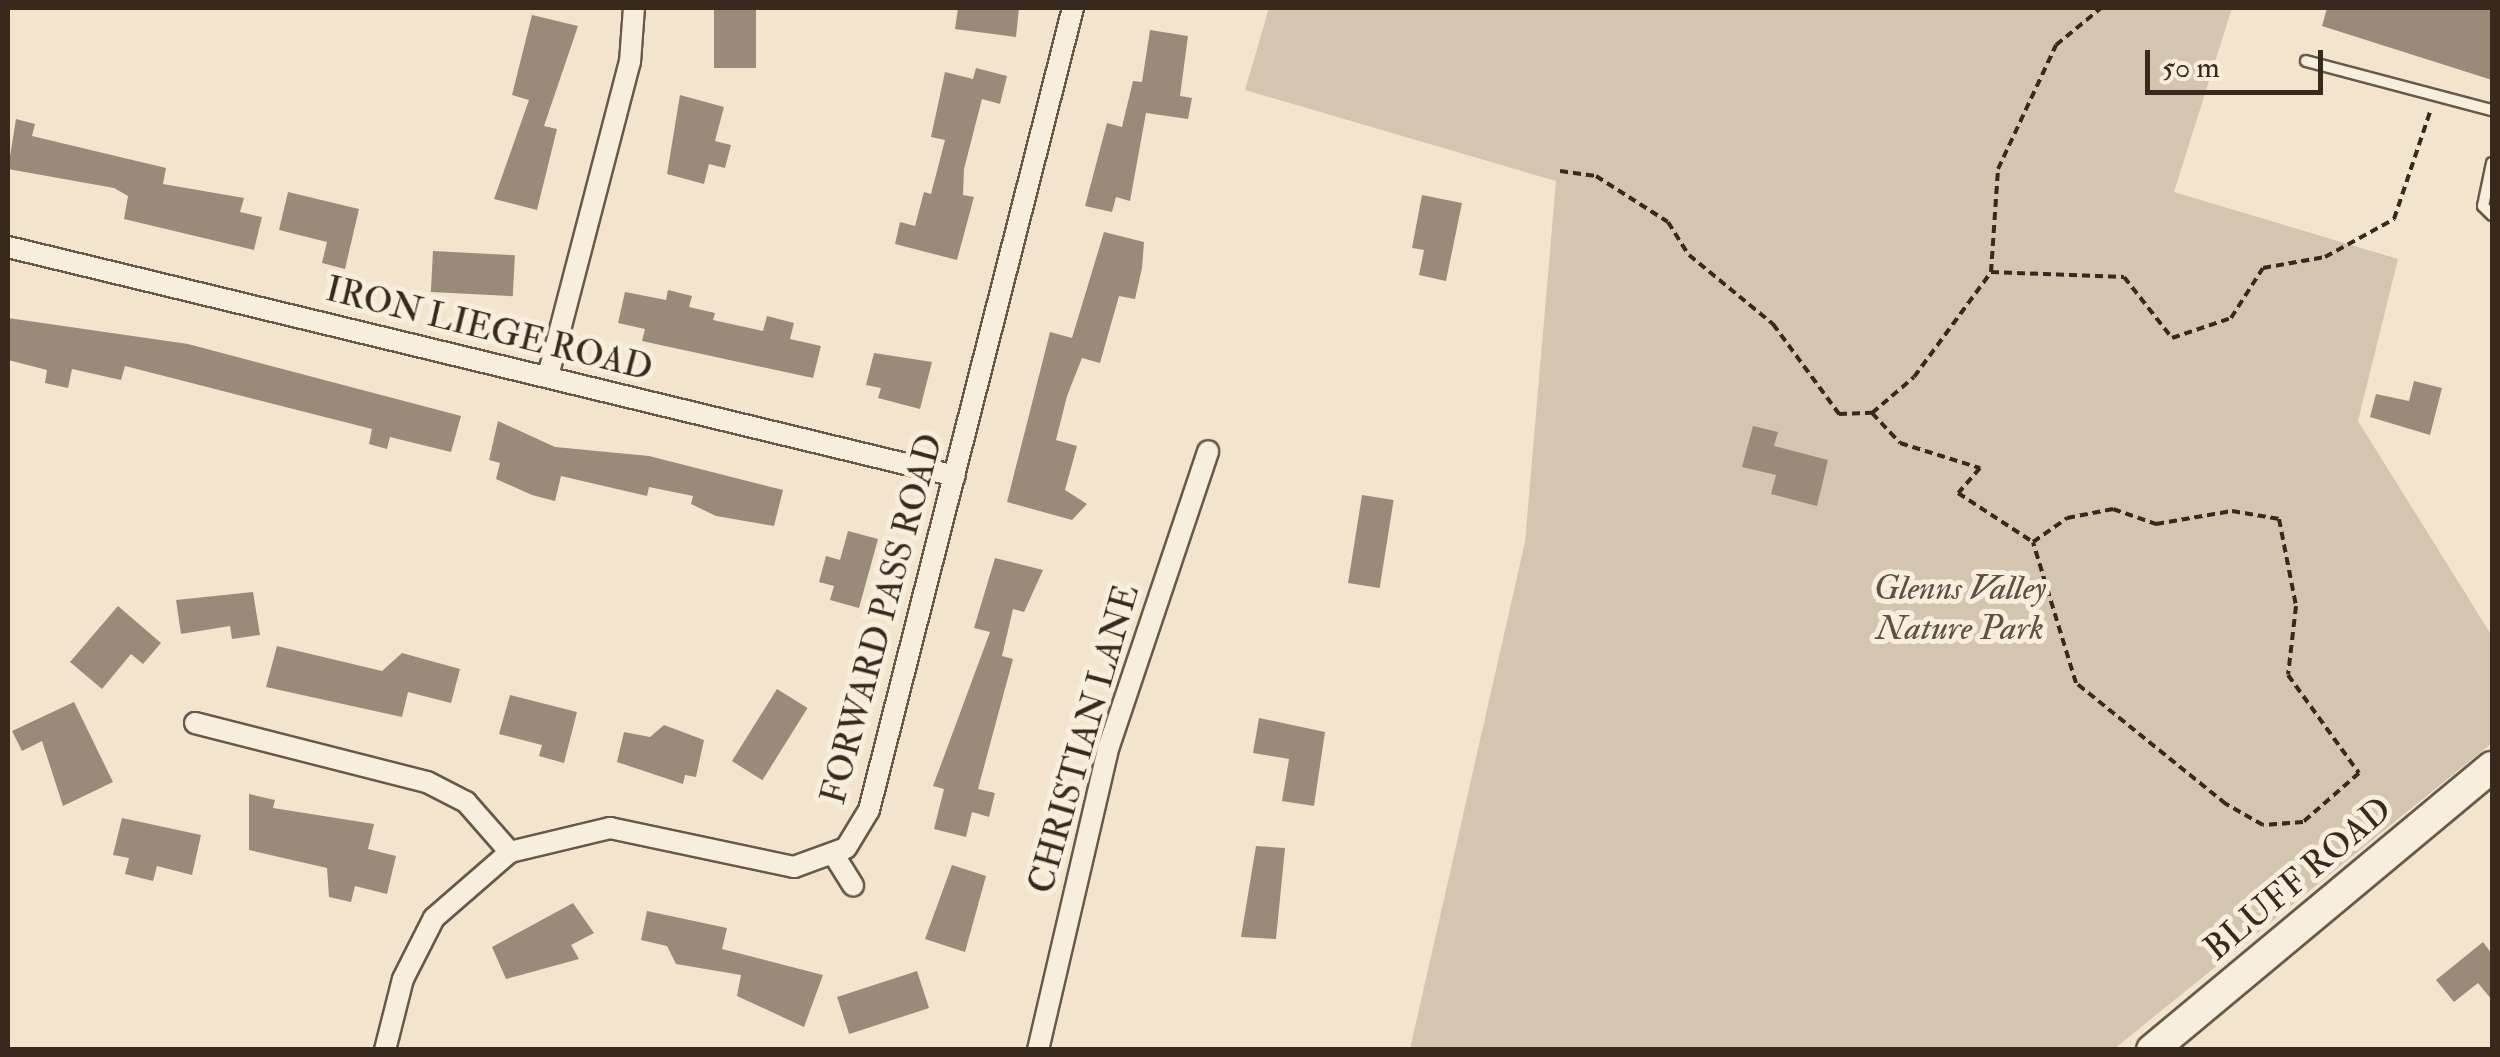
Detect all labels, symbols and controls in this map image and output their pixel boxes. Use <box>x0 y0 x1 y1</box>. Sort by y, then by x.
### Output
scale bar <box>2150 30 2328 92</box>
text: 50 m <box>2162 49 2220 86</box>
street label: IRON LIEGE ROAD <box>321 268 657 390</box>
street label: FORWARD PASS ROAD <box>812 429 952 809</box>
park label: Glenns Valley Nature Park <box>1874 567 2046 649</box>
street label: CHRISTIAN LANE <box>1020 580 1148 898</box>
street label: BLUFF ROAD <box>2196 789 2400 969</box>

